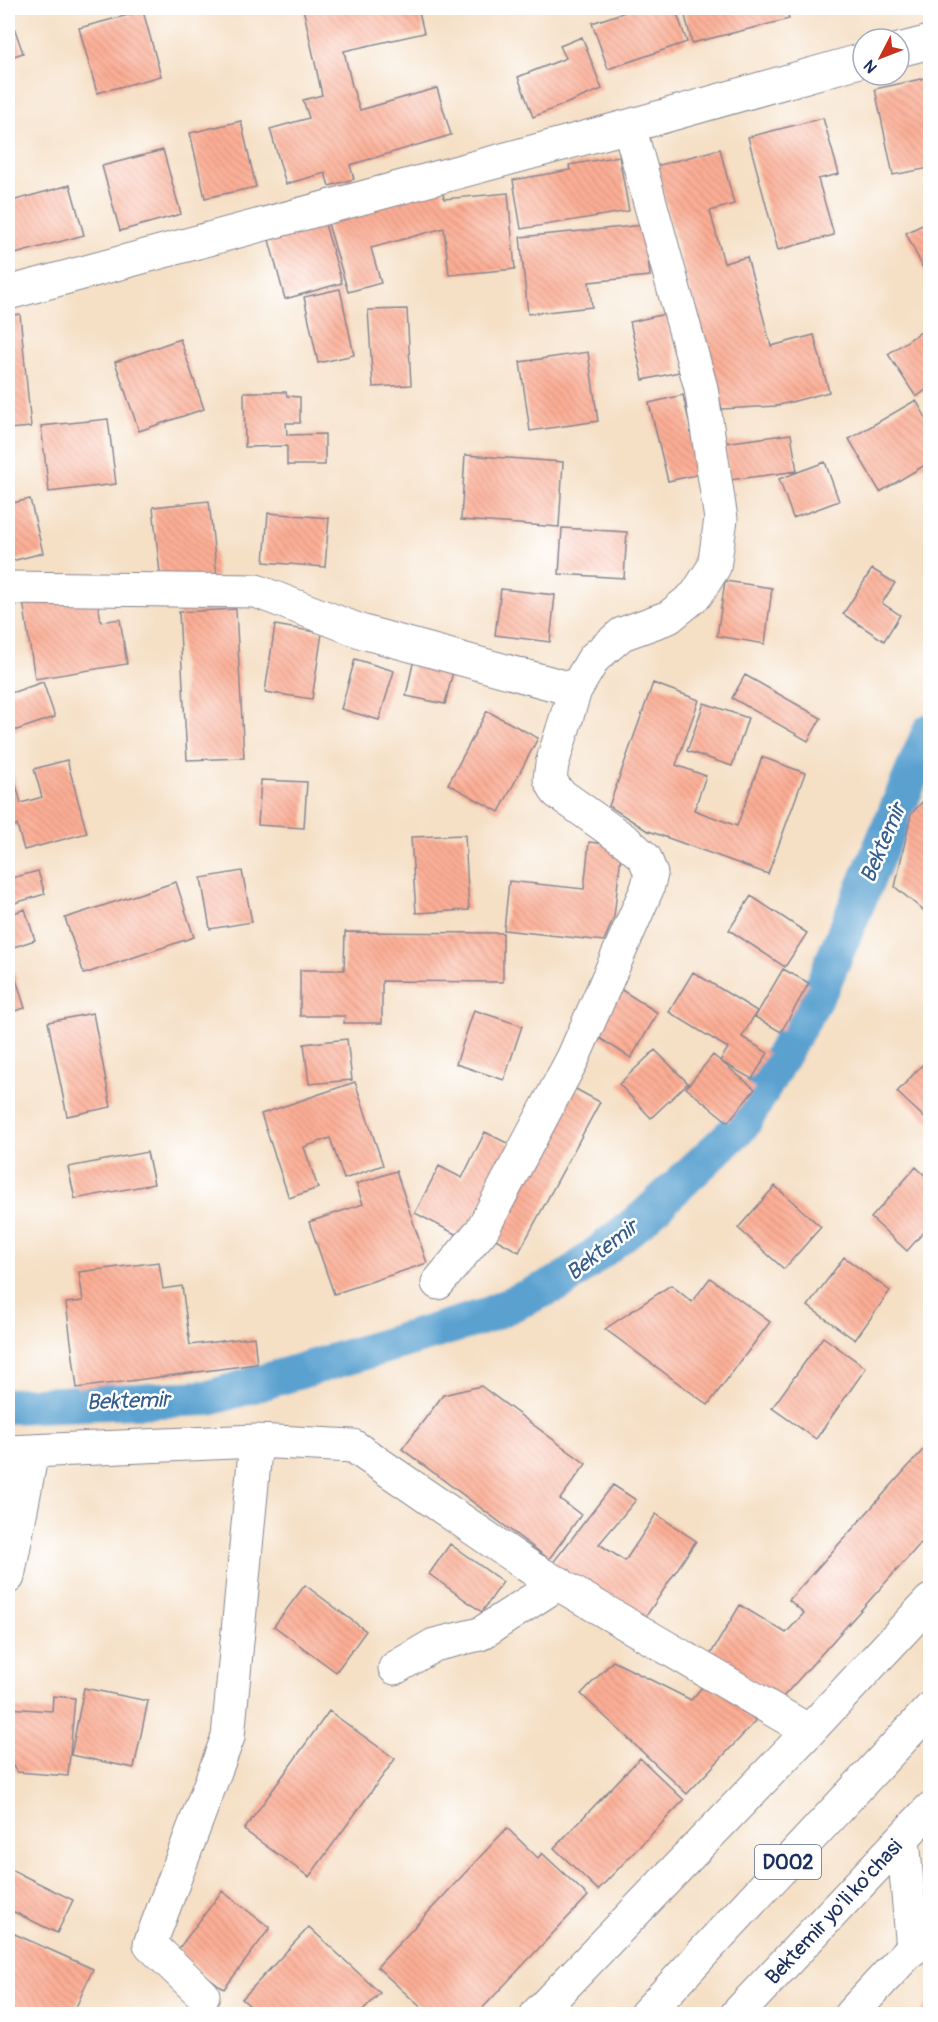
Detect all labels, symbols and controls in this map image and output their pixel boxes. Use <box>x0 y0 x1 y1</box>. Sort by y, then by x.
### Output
north arrow <box>851 27 911 87</box>
text: N <box>859 56 882 77</box>
water label: Bektemir <box>854 796 913 887</box>
water label: Bektemir <box>561 1211 646 1287</box>
water label: Bektemir <box>86 1385 173 1416</box>
street label: Bektemir yo'li ko'chasi <box>760 1833 909 1990</box>
road number: D002 <box>755 1845 821 1879</box>

